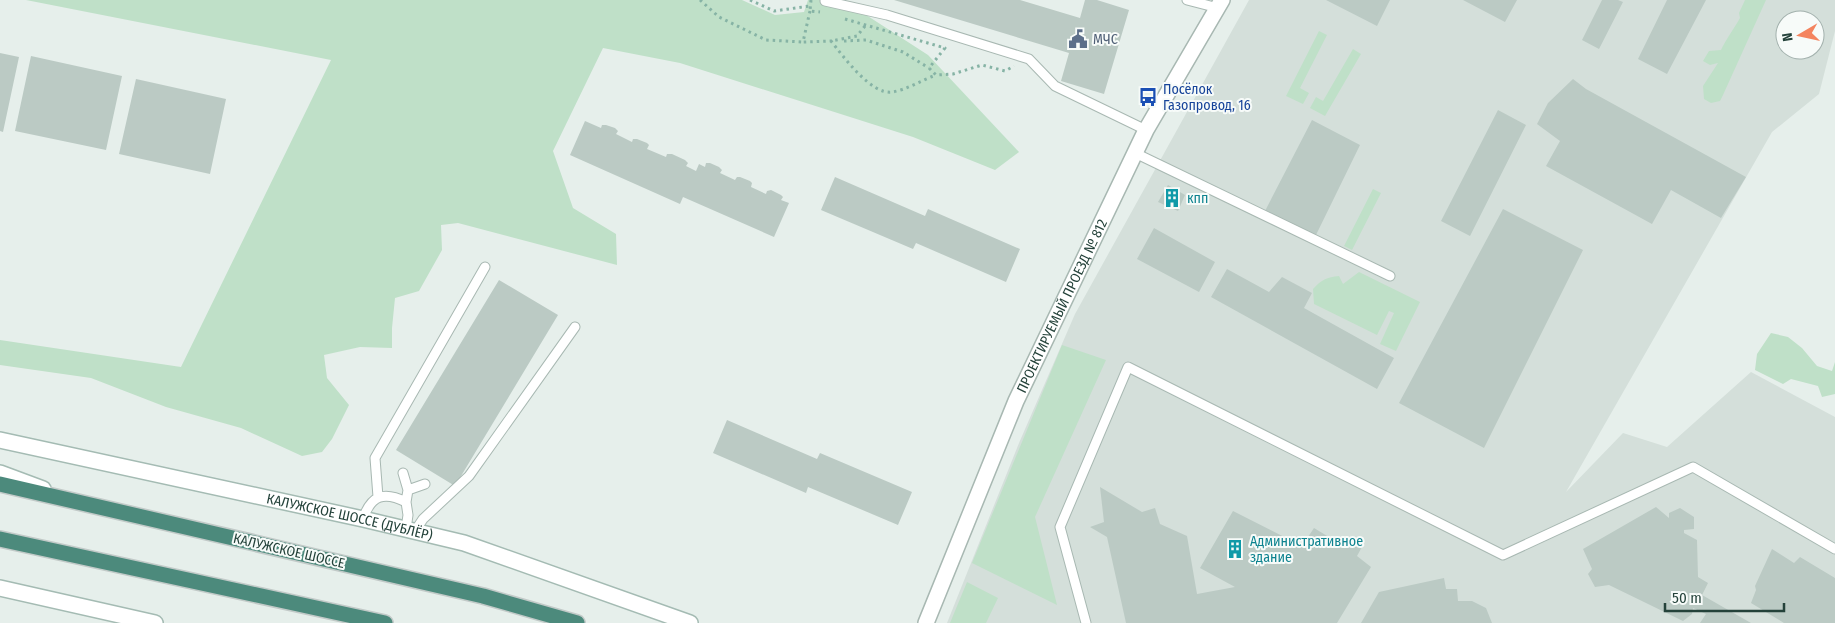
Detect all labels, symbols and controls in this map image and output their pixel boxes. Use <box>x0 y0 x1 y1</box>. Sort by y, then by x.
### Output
north arrow <box>1775 10 1825 60</box>
public building icon: МЧС <box>1067 28 1089 50</box>
place label: МЧС <box>1093 31 1118 48</box>
text: N <box>1779 31 1797 42</box>
place label: Посёлок Газопровод, 16 <box>1163 81 1251 114</box>
bus stop icon: Посёлок Газопровод, 16 <box>1137 86 1159 108</box>
building icon: кпп <box>1161 187 1183 209</box>
place label: кпп <box>1187 190 1208 207</box>
street label: ПРОЕКТИРУЕМЫЙ ПРОЕЗД № 812 <box>1013 216 1110 396</box>
street label: КАЛУЖСКОЕ ШОССЕ (ДУБЛЁР) <box>265 490 434 544</box>
street label: КАЛУЖСКОЕ ШОССЕ <box>232 530 347 572</box>
place label: Административное здание <box>1250 533 1363 566</box>
building icon: Административное здание <box>1224 538 1246 560</box>
scale bar <box>1665 580 1784 612</box>
text: 50 m <box>1672 589 1702 607</box>

